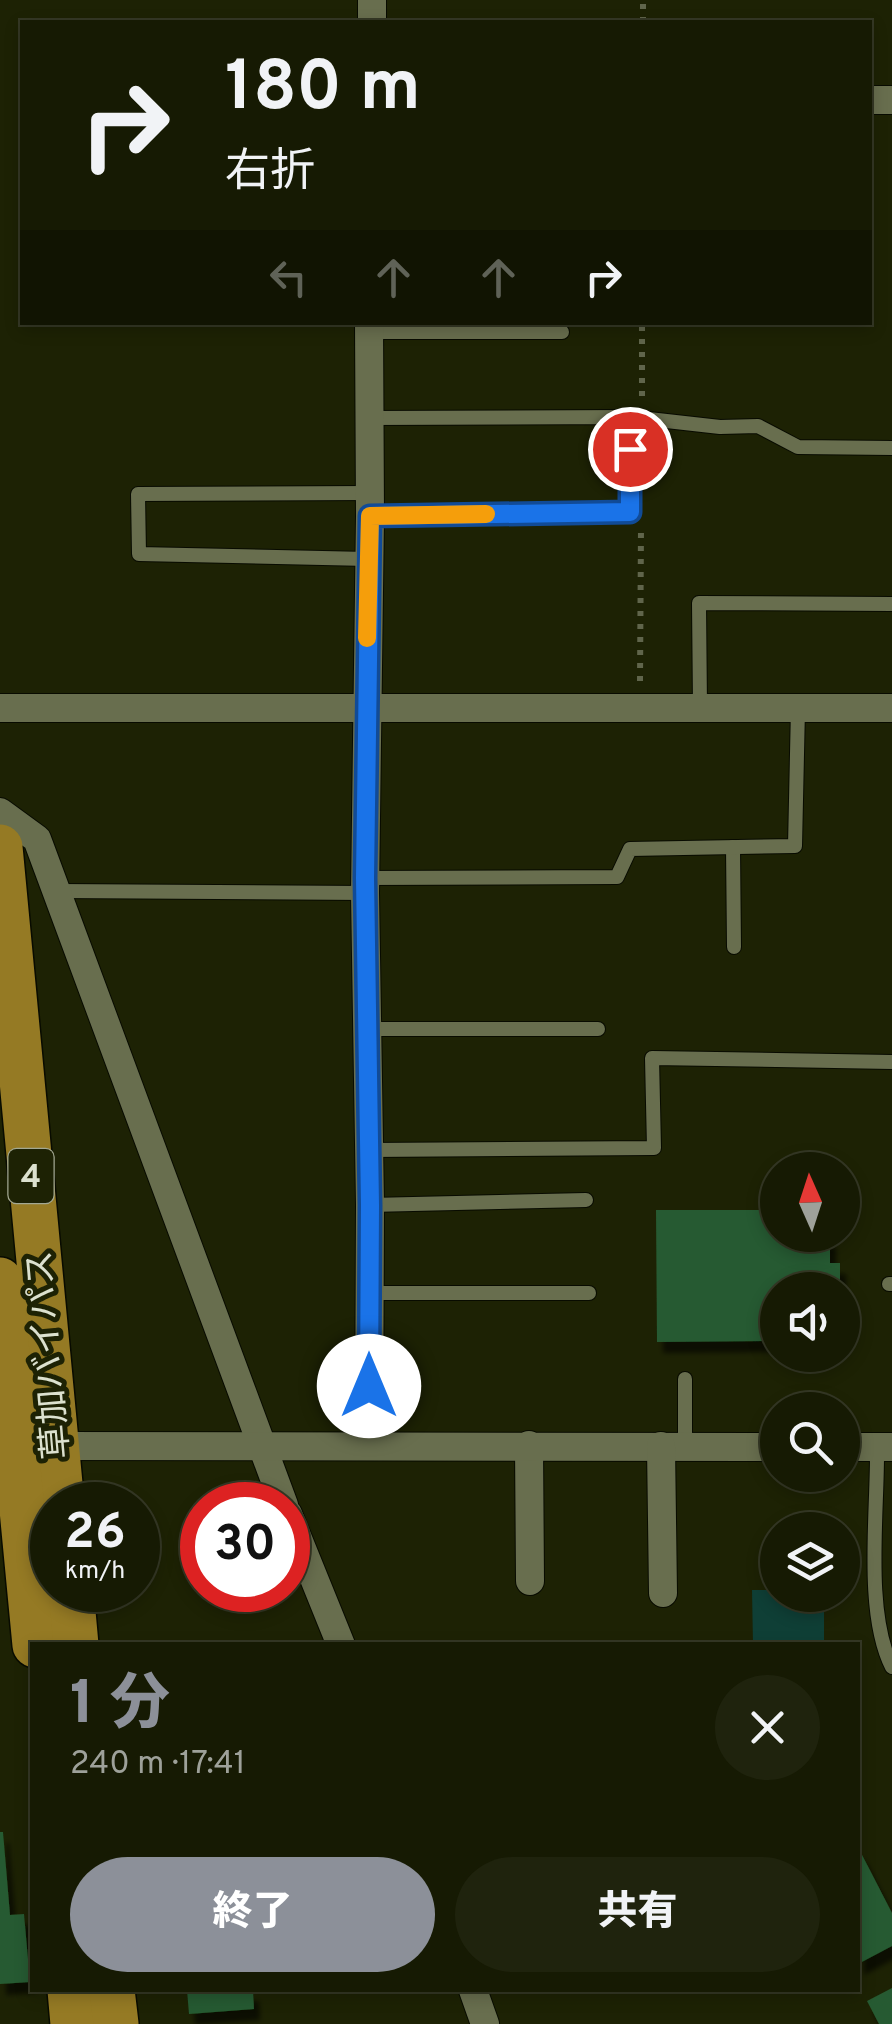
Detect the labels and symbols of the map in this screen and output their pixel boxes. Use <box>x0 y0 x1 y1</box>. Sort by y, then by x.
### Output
pin <box>588 407 673 492</box>
road number: 4 <box>8 1149 54 1203</box>
north arrow <box>760 1152 860 1252</box>
street label: 草加バイパス <box>19 1249 81 1461</box>
position arrow <box>317 1334 421 1438</box>
speed limit sign: 30 <box>180 1482 310 1612</box>

